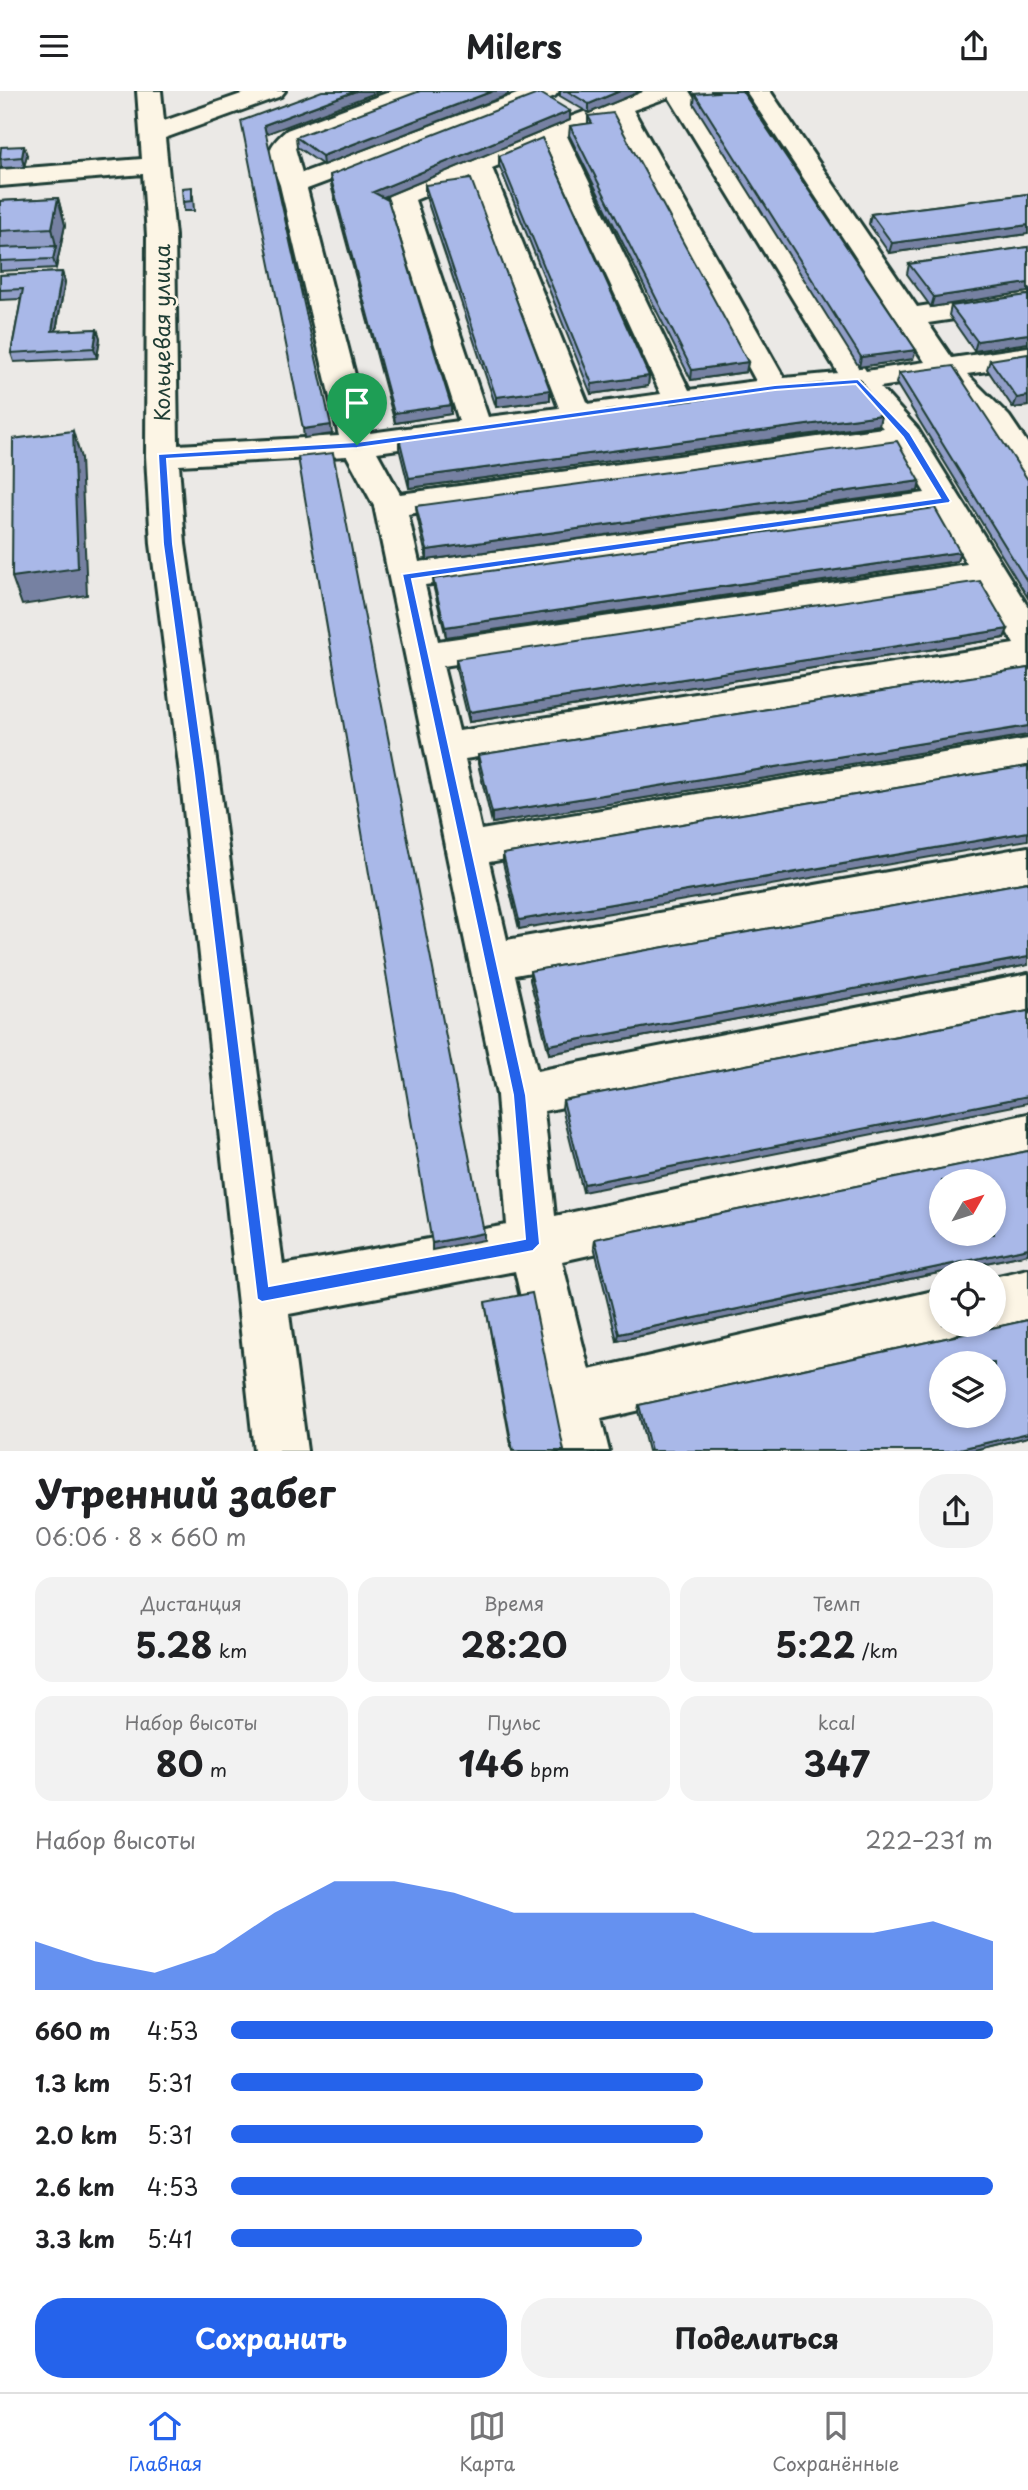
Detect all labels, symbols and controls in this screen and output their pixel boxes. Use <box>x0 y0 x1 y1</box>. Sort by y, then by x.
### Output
text: Milers <box>466 22 562 70</box>
icon: menu <box>35 27 73 65</box>
icon: share <box>955 27 993 65</box>
street label: Кольцевая улица <box>145 243 177 422</box>
pin <box>327 373 387 445</box>
icon: arrive <box>338 384 376 422</box>
north arrow <box>929 1169 1006 1246</box>
map controls <box>929 1169 1006 1428</box>
button: locate <box>929 1260 1006 1337</box>
button: layers <box>929 1351 1006 1428</box>
text: Утренний забег <box>35 1464 335 1521</box>
button: share <box>919 1474 993 1548</box>
text: 06:06 · 8 × 660 m <box>35 1519 246 1554</box>
text: Дистанция <box>141 1589 242 1617</box>
text: Время <box>484 1589 544 1617</box>
text: Темп <box>813 1589 861 1617</box>
text: 5.28 <box>135 1617 212 1670</box>
text: 28:20 <box>461 1617 567 1670</box>
text: 5:22 <box>775 1617 856 1670</box>
text: km <box>212 1636 247 1664</box>
text: /km <box>856 1636 898 1664</box>
text: Набор высоты <box>125 1708 258 1736</box>
text: Пульс <box>487 1708 541 1736</box>
text: kcal <box>818 1708 856 1736</box>
text: 80 <box>156 1736 204 1789</box>
text: 146 <box>458 1736 524 1789</box>
text: 347 <box>804 1736 870 1789</box>
text: m <box>204 1755 227 1783</box>
text: bpm <box>524 1755 570 1783</box>
text: Набор высоты <box>35 1822 196 1857</box>
text: 222–231 m <box>865 1822 993 1857</box>
text: 660 m <box>35 2013 111 2048</box>
text: 4:53 <box>147 2013 198 2048</box>
text: 1.3 km <box>35 2065 110 2100</box>
text: 5:31 <box>147 2065 192 2100</box>
text: 2.0 km <box>35 2117 117 2152</box>
text: 5:31 <box>147 2117 192 2152</box>
text: 2.6 km <box>35 2169 115 2204</box>
text: 4:53 <box>147 2169 198 2204</box>
text: 3.3 km <box>35 2221 115 2256</box>
text: 5:41 <box>147 2221 193 2256</box>
button: Сохранить <box>35 2298 507 2378</box>
button: Поделиться <box>521 2298 993 2378</box>
tab: Главная <box>129 2407 202 2477</box>
tab: Карта <box>459 2407 515 2477</box>
tab: Сохранённые <box>772 2407 899 2477</box>

